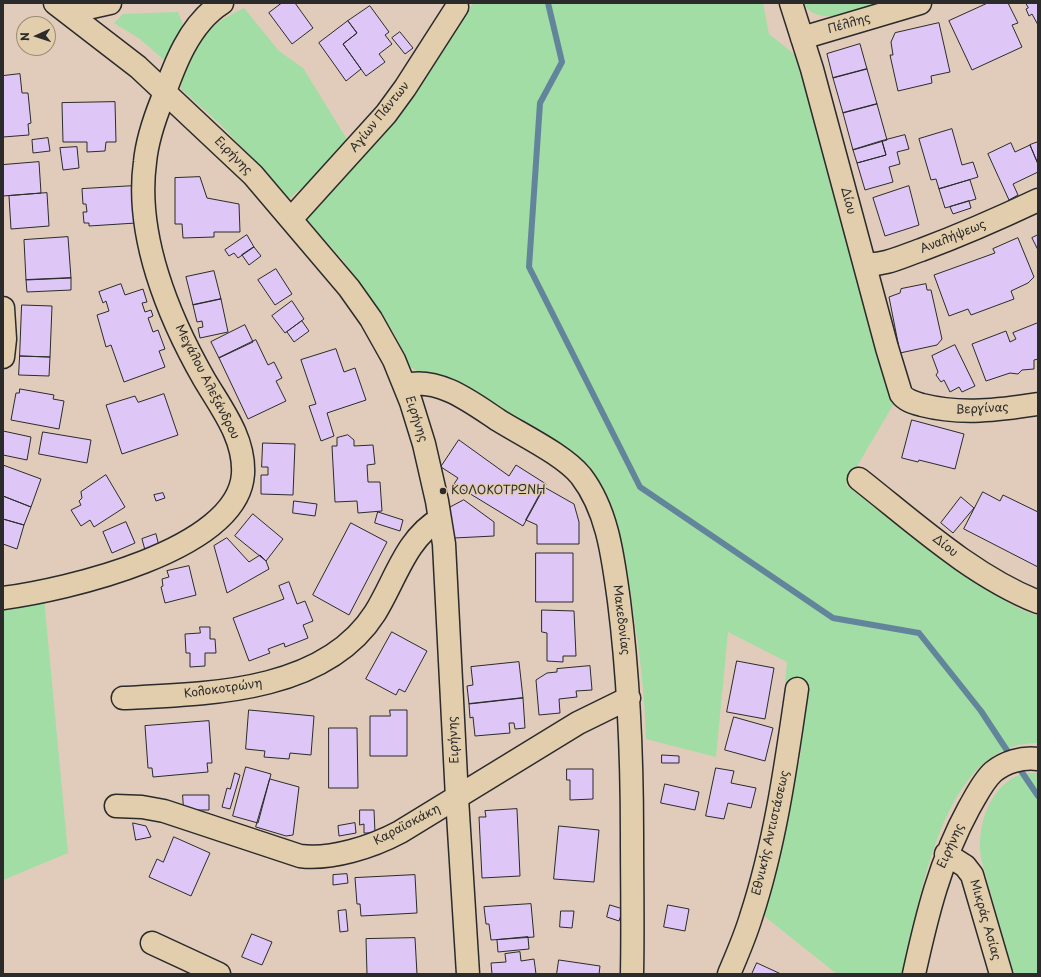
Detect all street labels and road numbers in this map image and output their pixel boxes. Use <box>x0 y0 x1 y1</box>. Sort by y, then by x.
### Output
street label: Πέλλης <box>826 11 872 37</box>
street label: Αγίων Πάντων <box>347 79 413 155</box>
street label: Ειρήνης <box>211 134 255 178</box>
street label: Δίου <box>837 186 859 216</box>
street label: Αναλήψεως <box>918 217 988 257</box>
street label: Μεγάλου Αλεξάνδρου <box>172 322 242 442</box>
street label: Ειρήνης <box>402 394 430 444</box>
street label: Βεργίνας <box>955 400 1009 418</box>
street label: Δίου <box>930 532 960 560</box>
street label: Μακεδονίας <box>610 584 632 656</box>
street label: Κολοκοτρώνη <box>183 676 263 702</box>
street label: Ειρήνης <box>446 716 462 764</box>
street label: Εθνικής Αντιστάσεως <box>750 769 792 897</box>
street label: Καραϊσκάκη <box>371 801 443 849</box>
street label: Ειρήνης <box>935 821 967 871</box>
street label: Μικράς Ασίας <box>967 878 1003 962</box>

